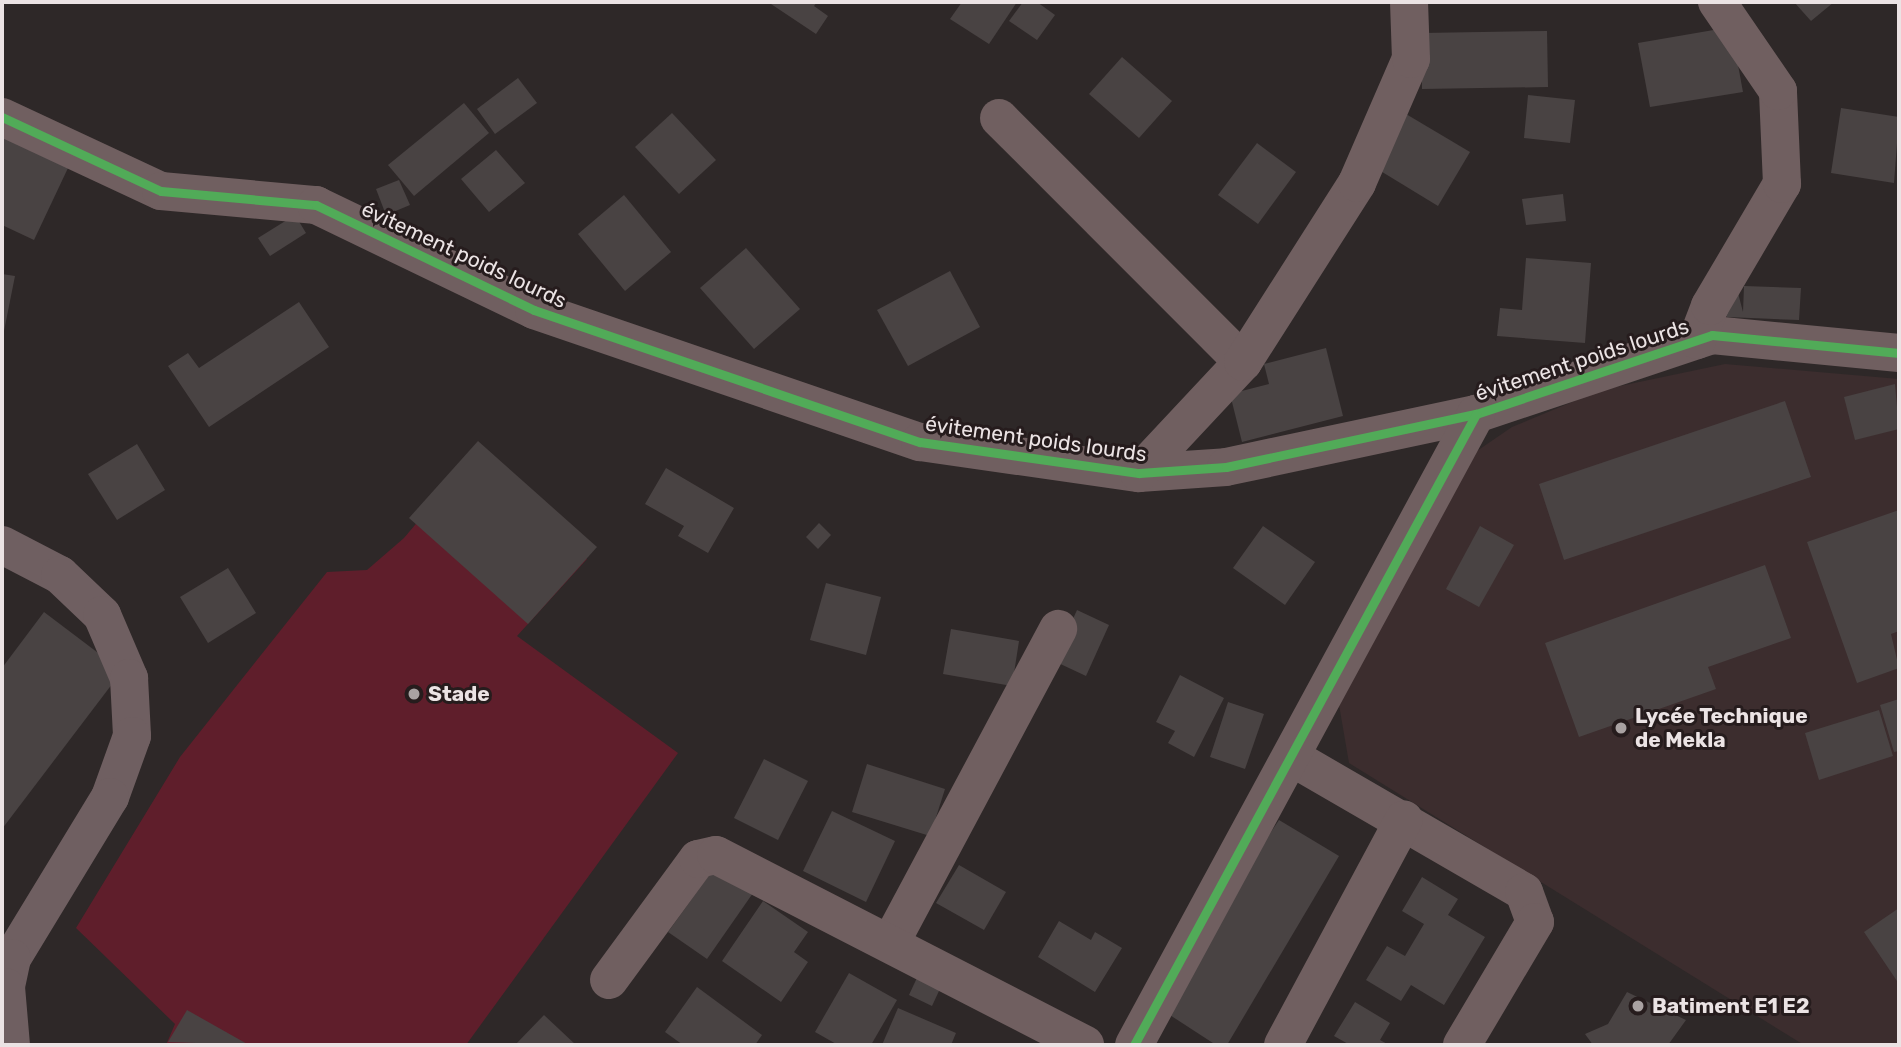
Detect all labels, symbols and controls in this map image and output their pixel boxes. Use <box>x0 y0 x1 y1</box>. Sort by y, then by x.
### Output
street label: évitement poids lourds <box>358 196 570 314</box>
street label: évitement poids lourds <box>1472 314 1692 406</box>
street label: évitement poids lourds <box>924 411 1148 467</box>
place label: Stade <box>428 681 490 707</box>
marker: Stade <box>406 686 422 702</box>
place label: Lycée Technique de Mekla <box>1635 703 1808 753</box>
marker: Lycée Technique de Mekla <box>1613 720 1629 736</box>
place label: Batiment E1 E2 <box>1652 993 1810 1019</box>
marker: Batiment E1 E2 <box>1630 998 1646 1014</box>

